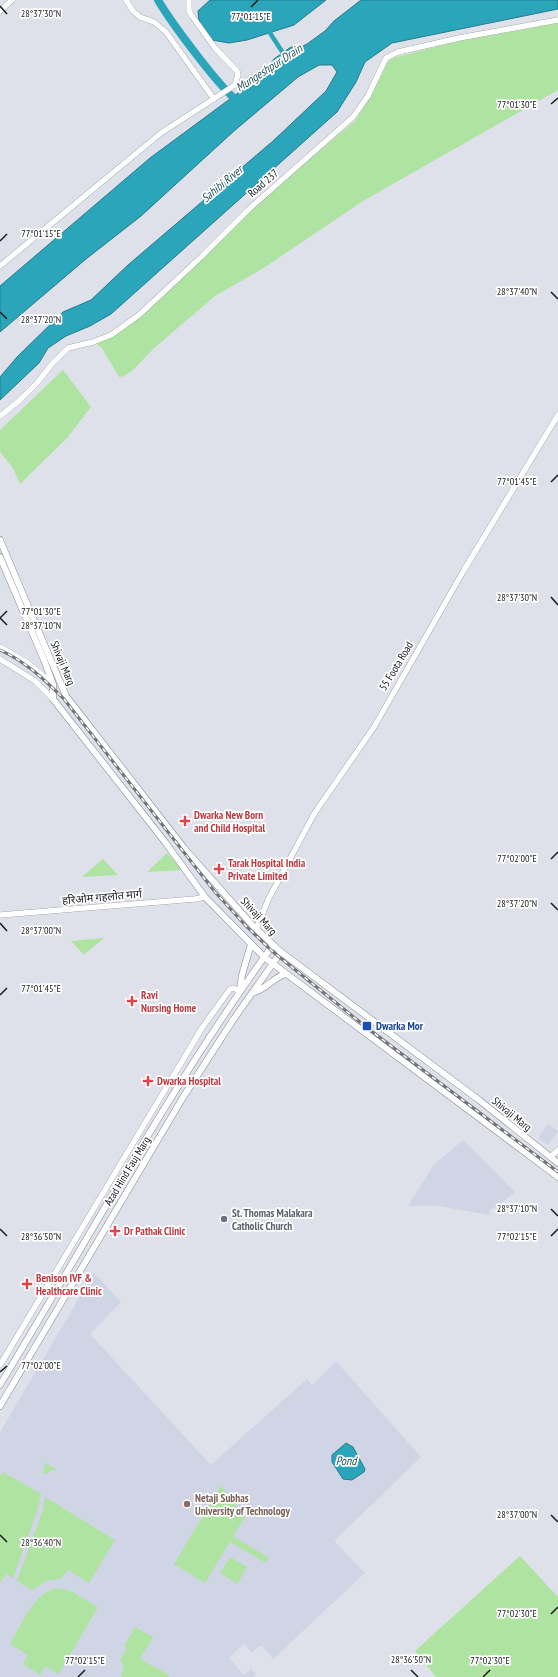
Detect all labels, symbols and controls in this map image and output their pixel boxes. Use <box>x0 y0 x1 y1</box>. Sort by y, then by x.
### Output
text: 28°37'30"N <box>21 7 61 20</box>
text: 77°01'15"E <box>231 10 271 23</box>
water label: Mungeshpur Drain <box>233 40 305 95</box>
text: 77°01'30"E <box>497 98 537 111</box>
water label: Sahibi River <box>198 161 247 205</box>
street label: Road 237 <box>245 166 281 200</box>
text: 77°01'15"E <box>21 227 61 240</box>
text: 28°37'40"N <box>497 285 537 298</box>
text: 28°37'20"N <box>21 313 61 326</box>
text: 77°01'45"E <box>497 475 537 488</box>
text: 28°37'30"N <box>497 591 537 604</box>
text: 77°01'30"E <box>21 605 61 618</box>
text: 28°37'10"N <box>21 619 61 632</box>
street label: Shivaji Marg <box>47 639 79 688</box>
street label: 55 Foota Road <box>376 639 416 693</box>
place label: Dwarka New Born and Child Hospital <box>194 808 266 835</box>
marker: Dwarka New Born and Child Hospital <box>179 815 191 827</box>
text: 77°02'00"E <box>497 852 537 865</box>
place label: Tarak Hospital India Private Limited <box>228 856 306 883</box>
marker: Tarak Hospital India Private Limited <box>213 863 225 875</box>
street label: हरिओम गहलोत मार्ग <box>62 886 143 907</box>
street label: Shivaji Marg <box>238 894 280 938</box>
text: 28°37'20"N <box>497 897 537 910</box>
text: 28°37'00"N <box>21 924 61 937</box>
text: 77°01'45"E <box>21 982 61 995</box>
place label: Ravi Nursing Home <box>141 988 197 1015</box>
marker: Ravi Nursing Home <box>126 995 138 1007</box>
place label: Dwarka Mor <box>376 1019 424 1033</box>
marker: Dwarka Mor <box>361 1020 373 1032</box>
place label: Dwarka Hospital <box>157 1074 221 1088</box>
marker: Dwarka Hospital <box>142 1075 154 1087</box>
street label: Shivaji Marg <box>489 1094 535 1134</box>
street label: Azad Hind Fauj Marg <box>101 1134 153 1208</box>
text: 28°37'10"N <box>497 1202 537 1215</box>
place label: St. Thomas Malakara Catholic Church <box>232 1206 313 1233</box>
marker: St. Thomas Malakara Catholic Church <box>219 1214 229 1224</box>
place label: Dr Pathak Clinic <box>124 1224 186 1238</box>
marker: Dr Pathak Clinic <box>109 1225 121 1237</box>
text: 28°36'50"N <box>21 1230 61 1243</box>
text: 77°02'15"E <box>497 1230 537 1243</box>
place label: Benison IVF & Healthcare Clinic <box>36 1271 102 1298</box>
marker: Benison IVF & Healthcare Clinic <box>21 1278 33 1290</box>
text: 77°02'00"E <box>21 1359 61 1372</box>
water label: Pond <box>336 1453 358 1468</box>
place label: Netaji Subhas University of Technology <box>195 1491 290 1518</box>
marker: Netaji Subhas University of Technology <box>182 1499 192 1509</box>
text: 28°37'00"N <box>497 1508 537 1521</box>
text: 28°36'40"N <box>21 1536 61 1549</box>
text: 77°02'30"E <box>497 1607 537 1620</box>
text: 28°36'50"N <box>391 1653 431 1666</box>
text: 77°02'15"E <box>65 1654 105 1667</box>
text: 77°02'30"E <box>470 1654 510 1667</box>

